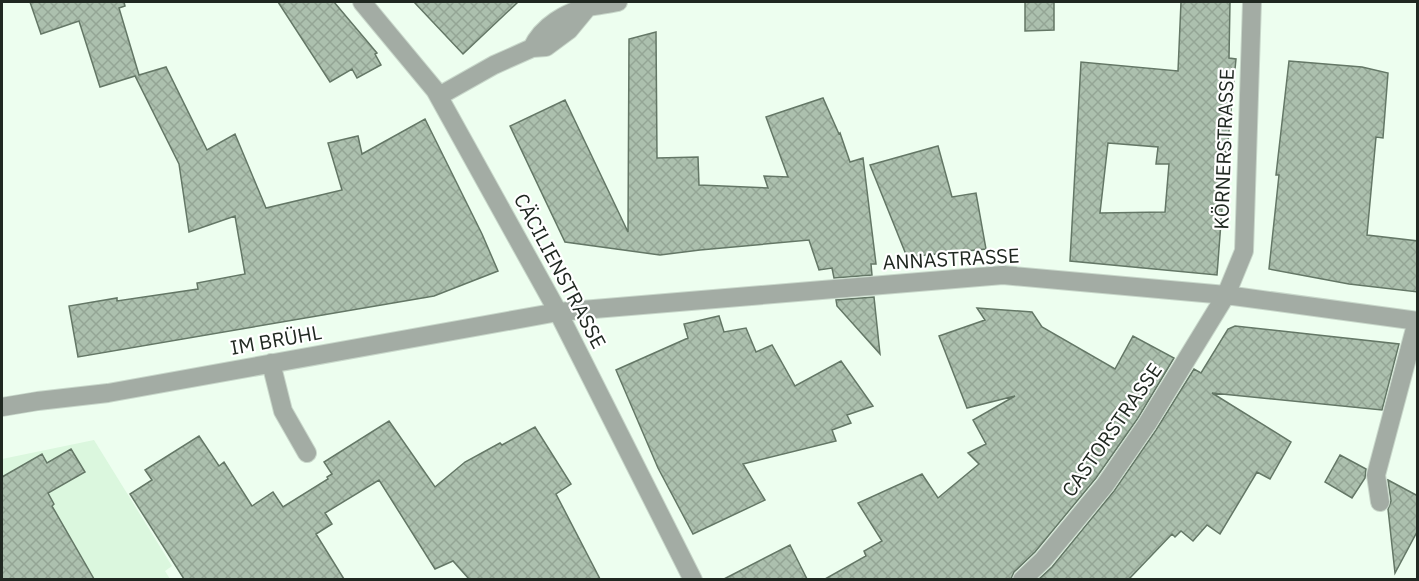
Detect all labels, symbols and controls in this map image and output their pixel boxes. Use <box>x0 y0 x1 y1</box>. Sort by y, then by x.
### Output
street label: KÖRNERSTRASSE <box>1207 68 1240 230</box>
street label: CÄCILIENSTRASSE <box>508 188 613 353</box>
street label: ANNASTRASSE <box>882 241 1020 276</box>
street label: IM BRÜHL <box>228 318 324 361</box>
street label: CASTORSTRASSE <box>1055 357 1168 502</box>

